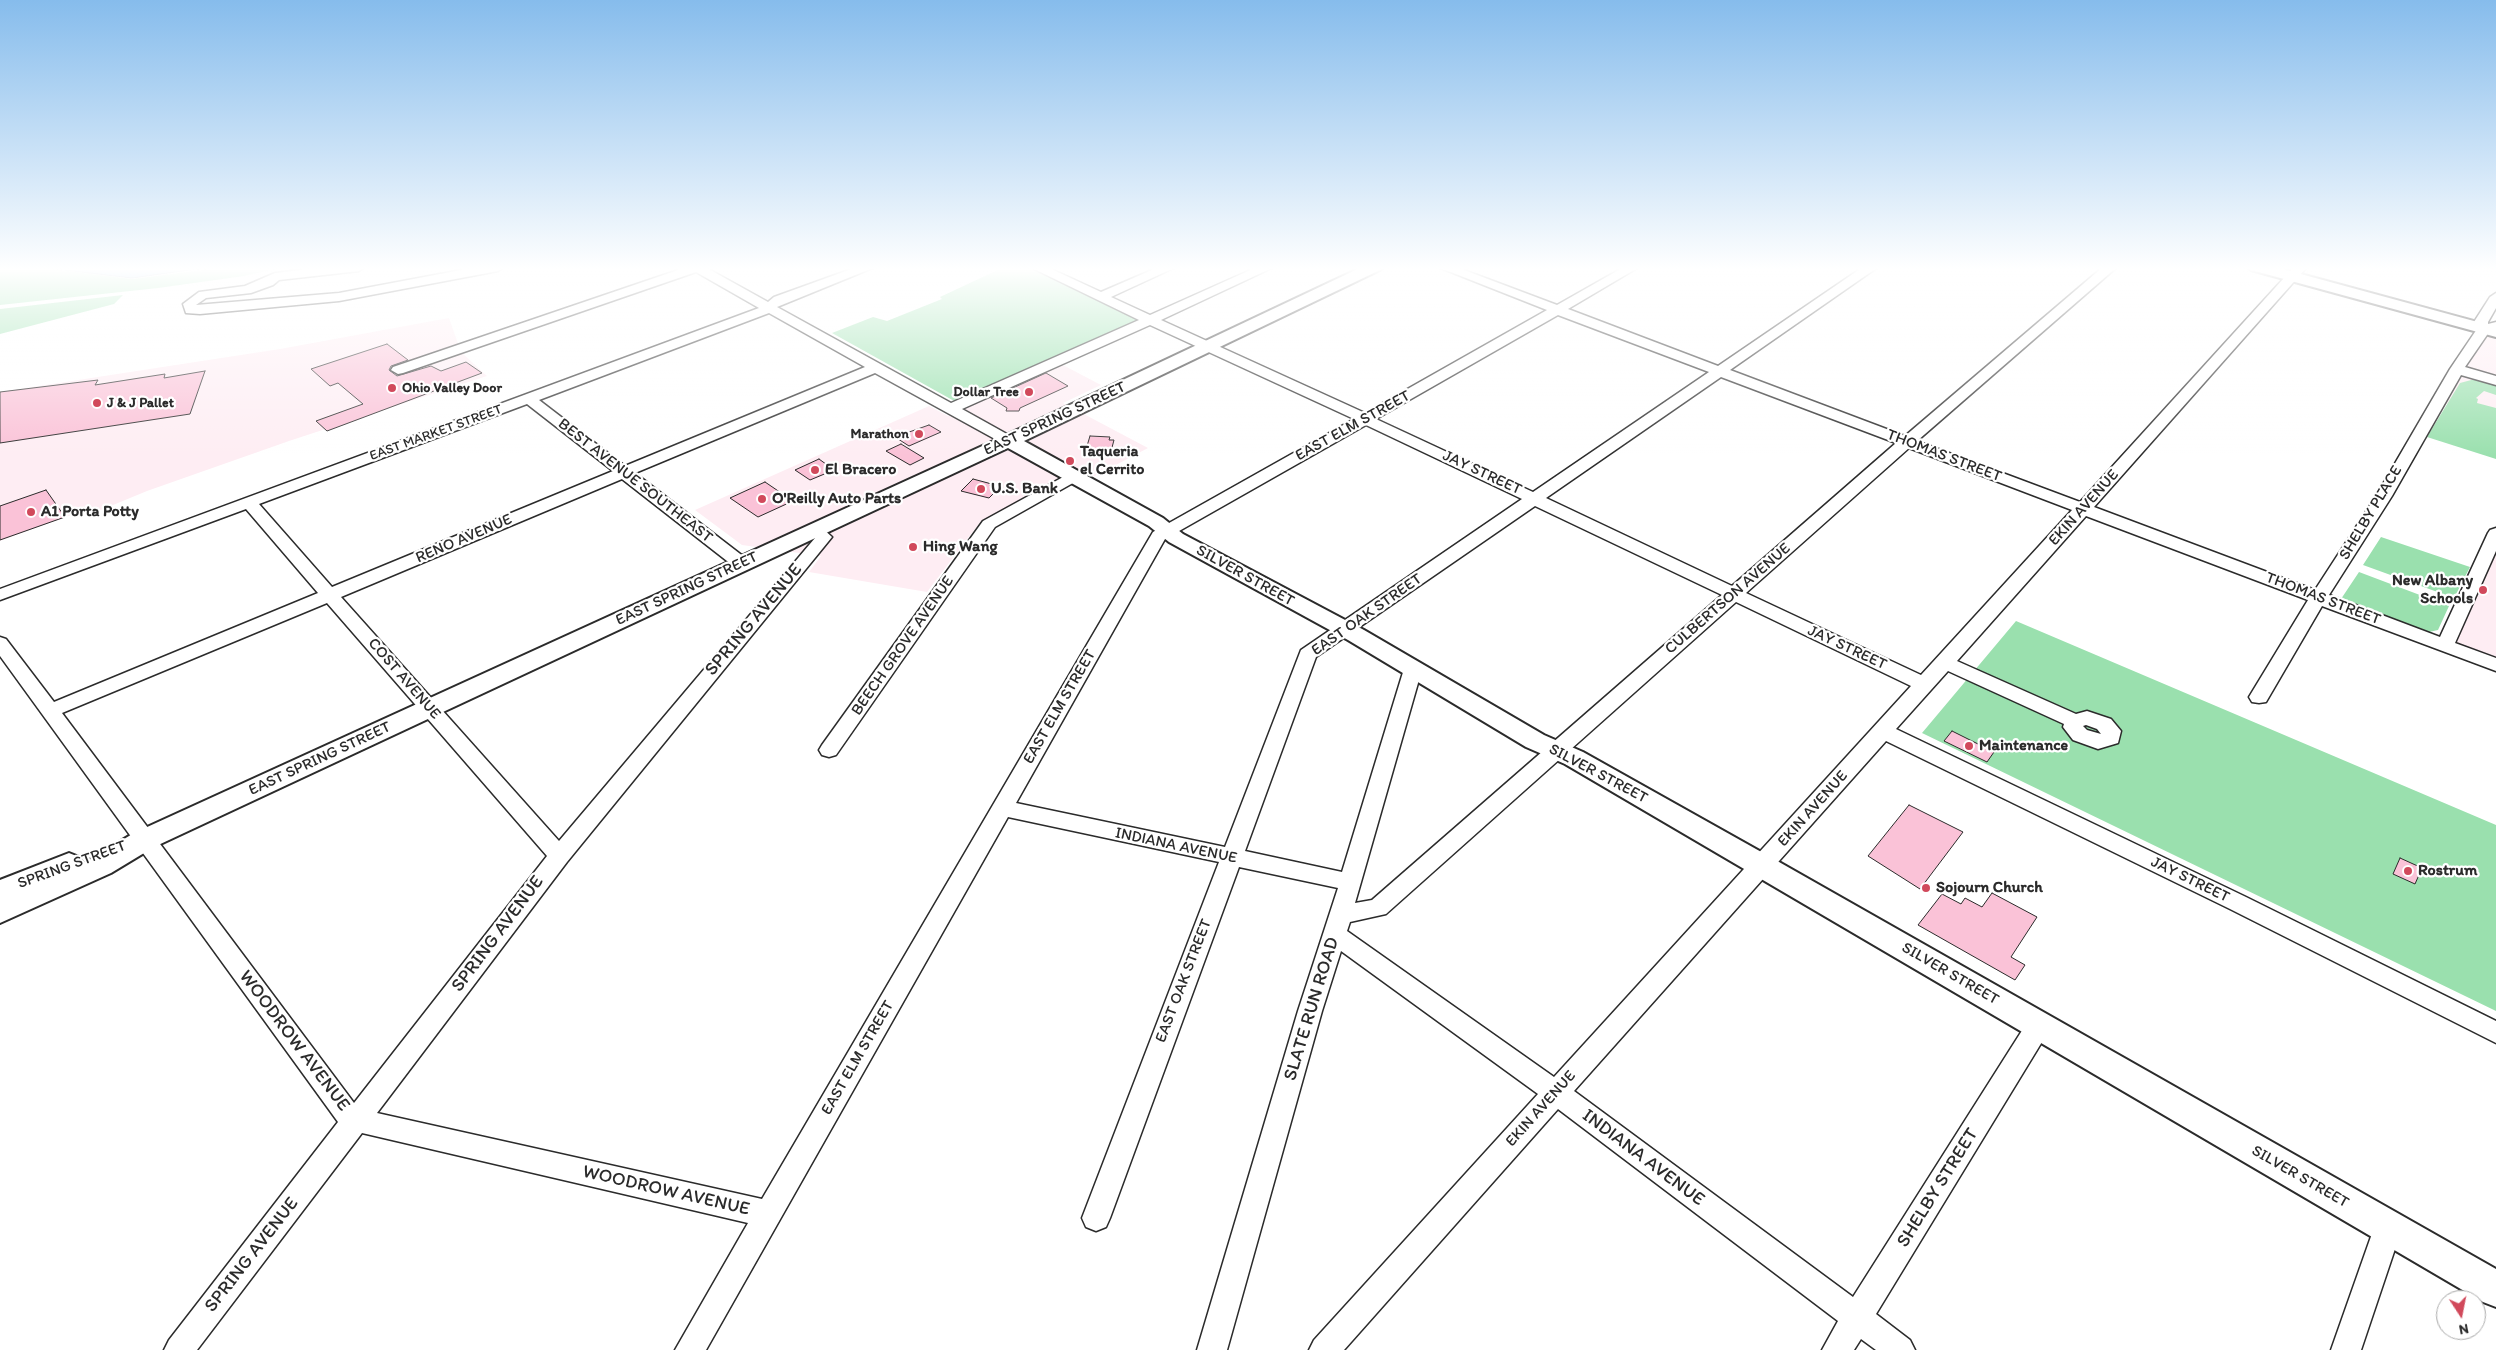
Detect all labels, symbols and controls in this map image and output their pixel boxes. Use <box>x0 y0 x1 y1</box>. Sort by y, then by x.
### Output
street label: EAST SPRING STREET <box>981 378 1129 460</box>
place label: Ohio Valley Door <box>402 380 502 396</box>
marker: Ohio Valley Door <box>386 382 398 394</box>
place label: Dollar Tree <box>953 384 1019 400</box>
marker: Dollar Tree <box>1023 386 1035 398</box>
street label: EAST ELM STREET <box>1292 386 1414 466</box>
place label: J & J Pallet <box>107 395 174 411</box>
marker: J & J Pallet <box>91 397 103 409</box>
street label: EAST MARKET STREET <box>367 401 505 465</box>
street label: BEST AVENUE SOUTHEAST <box>554 415 716 547</box>
street label: THOMAS STREET <box>1884 425 2004 487</box>
place label: Marathon <box>851 426 909 442</box>
marker: Marathon <box>913 428 925 440</box>
place label: Taqueria el Cerrito <box>1080 442 1144 480</box>
street label: JAY STREET <box>1439 446 1525 500</box>
marker: Taqueria el Cerrito <box>1064 455 1076 467</box>
place label: El Bracero <box>825 460 896 480</box>
street label: SHELBY PLACE <box>2335 462 2407 564</box>
marker: El Bracero <box>809 464 821 476</box>
street label: EKIN AVENUE <box>2045 466 2123 550</box>
place label: U.S. Bank <box>991 479 1058 499</box>
marker: U.S. Bank <box>975 483 987 495</box>
place label: O'Reilly Auto Parts <box>772 489 901 509</box>
marker: O'Reilly Auto Parts <box>756 493 768 505</box>
place label: A1 Porta Potty <box>41 502 139 522</box>
marker: A1 Porta Potty <box>25 506 37 518</box>
street label: RENO AVENUE <box>413 510 515 568</box>
place label: Hing Wang <box>923 537 998 557</box>
street label: CULBERTSON AVENUE <box>1661 539 1795 659</box>
marker: Hing Wang <box>907 541 919 553</box>
street label: SILVER STREET <box>1193 541 1297 611</box>
street label: EAST SPRING STREET <box>613 548 761 630</box>
street label: SPRING AVENUE <box>700 559 808 681</box>
street label: THOMAS STREET <box>2263 568 2383 630</box>
street label: EAST OAK STREET <box>1308 570 1426 660</box>
place label: New Albany Schools <box>2392 571 2473 609</box>
street label: BEECH GROVE AVENUE <box>848 573 958 719</box>
marker: New Albany Schools <box>2477 584 2489 596</box>
street label: JAY STREET <box>1804 621 1890 675</box>
street label: COST AVENUE <box>363 634 445 724</box>
street label: EAST ELM STREET <box>1020 646 1100 768</box>
street label: EAST SPRING STREET <box>246 718 394 800</box>
place label: Maintenance <box>1979 736 2068 756</box>
street label: SILVER STREET <box>1545 740 1651 808</box>
marker: Maintenance <box>1963 740 1975 752</box>
street label: EKIN AVENUE <box>1774 767 1852 851</box>
street label: INDIANA AVENUE <box>1113 824 1239 868</box>
street label: SPRING STREET <box>15 836 129 894</box>
street label: JAY STREET <box>2148 853 2232 907</box>
place label: Rostrum <box>2418 861 2477 881</box>
marker: Rostrum <box>2402 865 2414 877</box>
street label: SPRING AVENUE <box>447 871 549 997</box>
place label: Sojourn Church <box>1936 878 2043 898</box>
marker: Sojourn Church <box>1920 882 1932 894</box>
street label: EAST OAK STREET <box>1152 916 1216 1046</box>
street label: SLATE RUN ROAD <box>1279 935 1345 1083</box>
street label: SILVER STREET <box>1898 938 2002 1010</box>
street label: WOODROW AVENUE <box>233 966 355 1116</box>
street label: EAST ELM STREET <box>818 997 898 1119</box>
street label: EKIN AVENUE <box>1502 1067 1580 1151</box>
street label: INDIANA AVENUE <box>1577 1105 1709 1211</box>
street label: SHELBY STREET <box>1892 1124 1984 1252</box>
street label: SILVER STREET <box>2248 1141 2352 1213</box>
street label: WOODROW AVENUE <box>580 1161 752 1221</box>
street label: SPRING AVENUE <box>200 1193 304 1317</box>
north arrow <box>2436 1290 2486 1340</box>
text: N <box>2458 1320 2470 1338</box>

